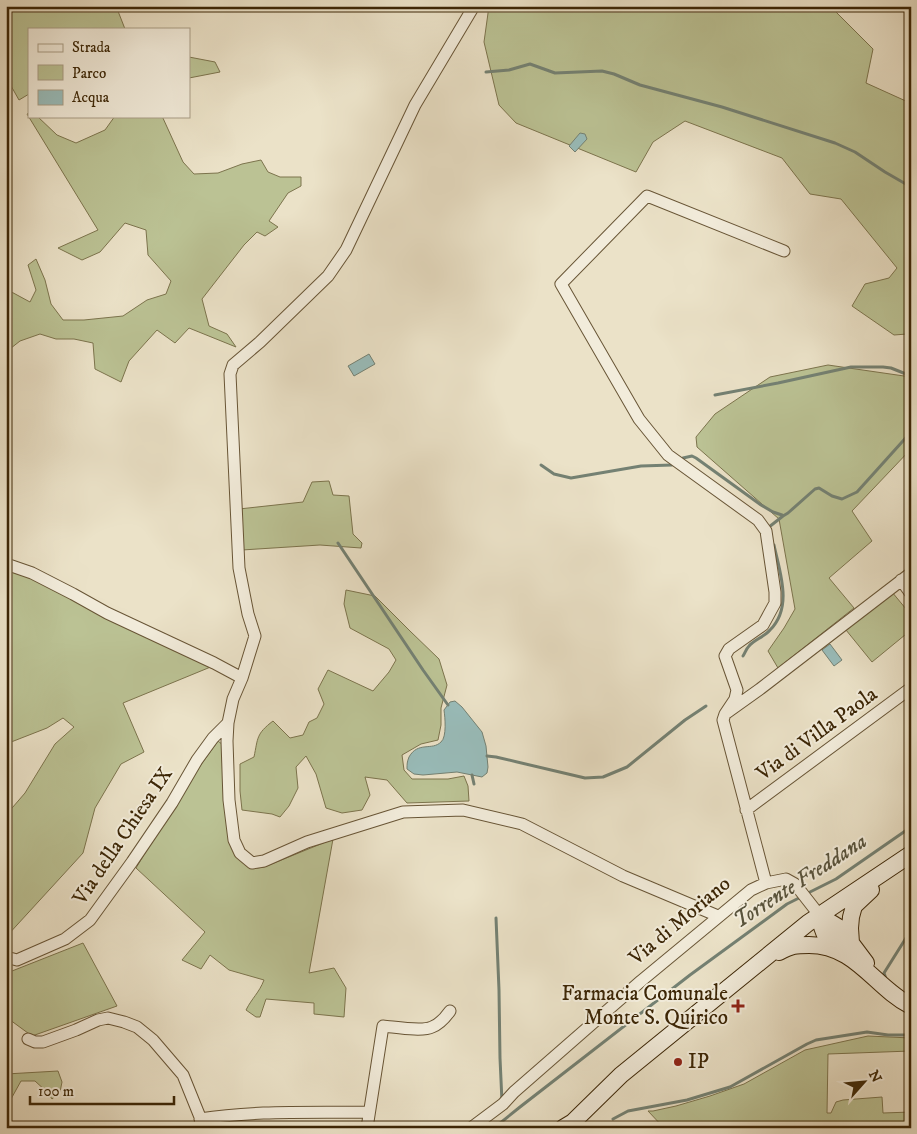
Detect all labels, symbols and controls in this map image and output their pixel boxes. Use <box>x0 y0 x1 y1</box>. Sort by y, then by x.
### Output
legend <box>28 28 190 118</box>
text: Strada <box>72 38 111 57</box>
text: Parco <box>72 64 106 83</box>
text: Acqua <box>72 88 110 107</box>
street label: Via di Villa Paola <box>751 681 883 787</box>
street label: Via della Chiesa IX <box>67 762 179 911</box>
water label: Torrente Freddana <box>728 828 872 934</box>
street label: Via di Moriano <box>623 871 736 972</box>
place label: Farmacia Comunale Monte S. Quirico <box>562 981 728 1031</box>
marker: Farmacia Comunale Monte S. Quirico <box>732 1000 744 1012</box>
place label: IP <box>688 1049 709 1075</box>
marker: IP <box>672 1056 684 1068</box>
north arrow <box>840 1056 890 1106</box>
text: N <box>864 1067 886 1086</box>
scale bar <box>30 1074 174 1106</box>
text: 100 m <box>38 1082 74 1101</box>

